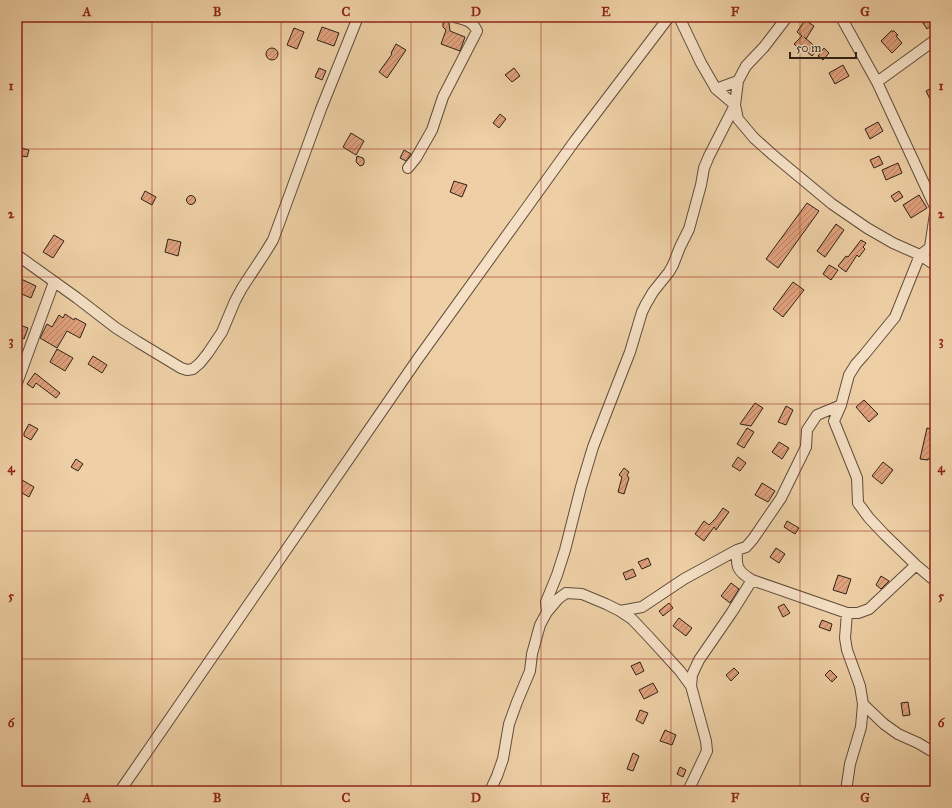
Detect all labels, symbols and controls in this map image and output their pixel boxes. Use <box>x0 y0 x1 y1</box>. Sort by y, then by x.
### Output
text: A <box>82 4 92 20</box>
text: B <box>213 4 222 20</box>
text: C <box>342 4 351 20</box>
text: D <box>471 4 481 20</box>
text: E <box>601 4 611 20</box>
text: F <box>731 4 740 20</box>
text: G <box>860 4 870 20</box>
scale bar <box>790 34 856 60</box>
text: 50 m <box>796 41 821 55</box>
text: 1 <box>8 78 14 94</box>
text: 1 <box>938 78 944 94</box>
text: 2 <box>8 206 15 222</box>
text: 2 <box>938 206 945 222</box>
text: 3 <box>8 333 14 349</box>
text: 3 <box>938 333 944 349</box>
text: 4 <box>7 460 15 476</box>
text: 4 <box>937 460 945 476</box>
text: 5 <box>8 588 15 604</box>
text: 5 <box>938 588 945 604</box>
text: 6 <box>8 715 16 731</box>
text: 6 <box>938 715 946 731</box>
text: A <box>82 790 92 806</box>
text: B <box>213 790 222 806</box>
text: C <box>342 790 351 806</box>
text: D <box>471 790 481 806</box>
text: E <box>601 790 611 806</box>
text: F <box>731 790 740 806</box>
text: G <box>860 790 870 806</box>

